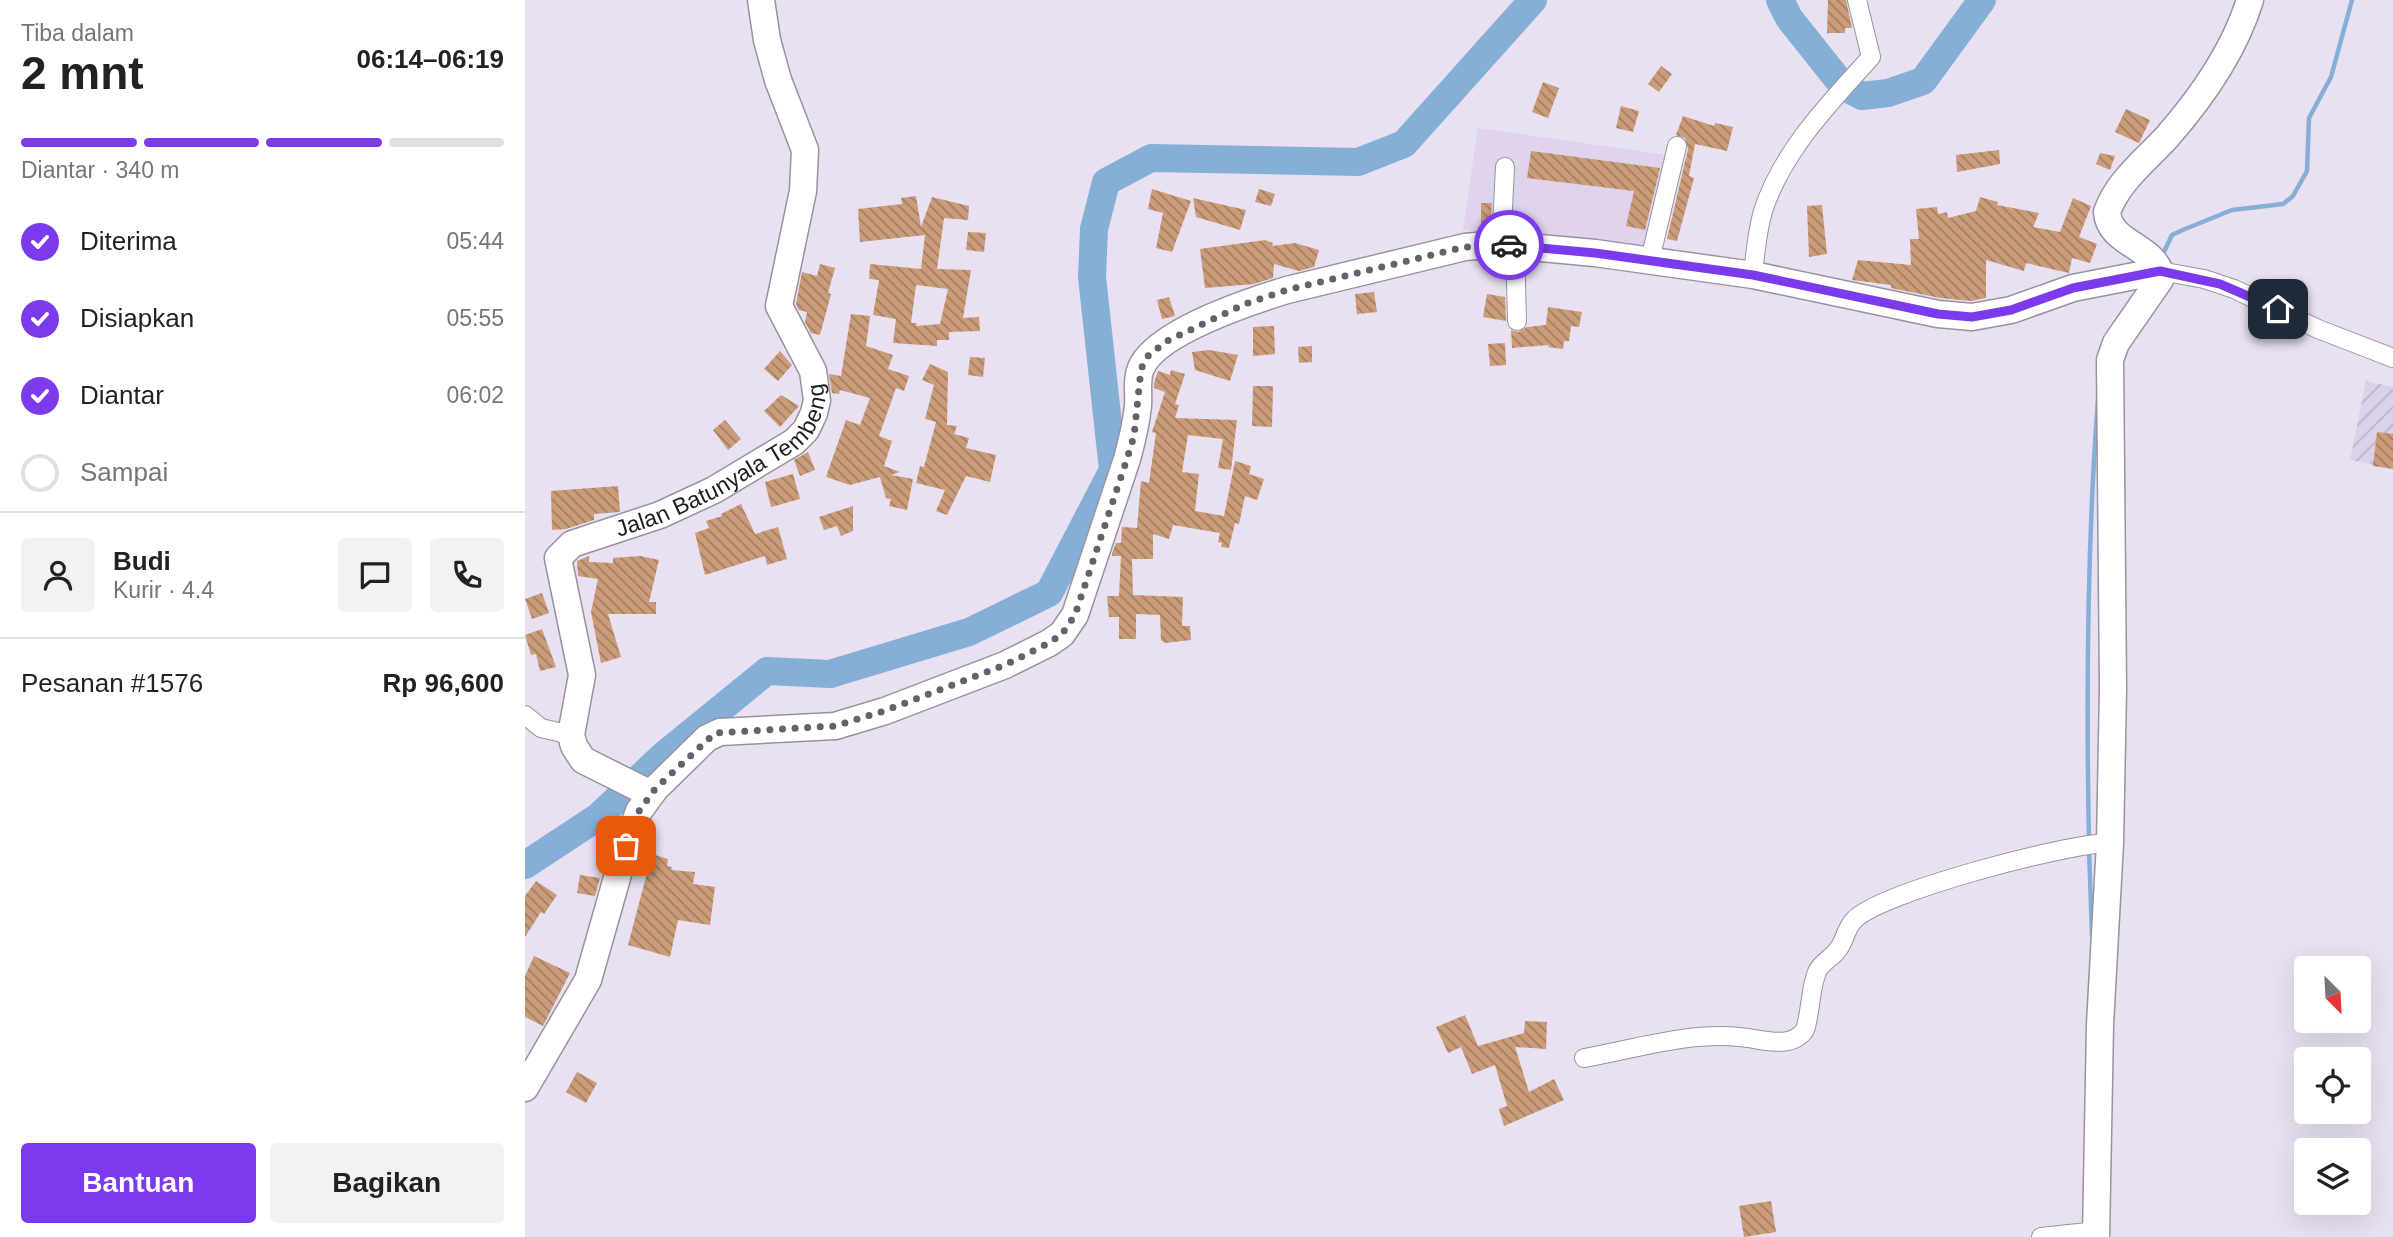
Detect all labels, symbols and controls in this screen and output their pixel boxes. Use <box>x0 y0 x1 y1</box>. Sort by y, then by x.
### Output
text: Tiba dalam <box>21 20 134 46</box>
text: 06:14–06:19 <box>357 44 504 74</box>
text: 2 mnt <box>21 47 144 99</box>
text: Diantar · 340 m <box>21 157 180 183</box>
courier <box>1474 210 1544 280</box>
icon: check <box>21 223 59 261</box>
text: Diterima <box>80 226 177 256</box>
icon: car <box>1490 226 1528 264</box>
text: 05:44 <box>446 228 504 254</box>
pin <box>2248 279 2308 339</box>
icon: home <box>2259 290 2297 328</box>
icon: check <box>21 300 59 338</box>
text: Disiapkan <box>80 303 194 333</box>
text: 05:55 <box>446 305 504 331</box>
icon: check <box>21 377 59 415</box>
text: Diantar <box>80 380 164 410</box>
text: 06:02 <box>446 382 504 408</box>
street label: Jalan Batunyala Tembeng <box>612 382 830 542</box>
text: Sampai <box>80 457 168 487</box>
button: person <box>21 538 95 612</box>
button: chat <box>338 538 412 612</box>
button: phone <box>430 538 504 612</box>
text: Budi <box>113 546 171 576</box>
text: Kurir · 4.4 <box>113 577 214 603</box>
text: Pesanan #1576 <box>21 668 203 698</box>
text: Rp 96,600 <box>383 668 504 698</box>
pin <box>596 816 656 876</box>
icon: bag <box>607 827 645 865</box>
north arrow <box>2294 956 2371 1032</box>
map controls <box>2294 956 2371 1215</box>
button: locate <box>2294 1047 2371 1124</box>
button: layers <box>2294 1138 2371 1215</box>
button: Bantuan <box>21 1143 256 1223</box>
button: Bagikan <box>270 1143 504 1223</box>

